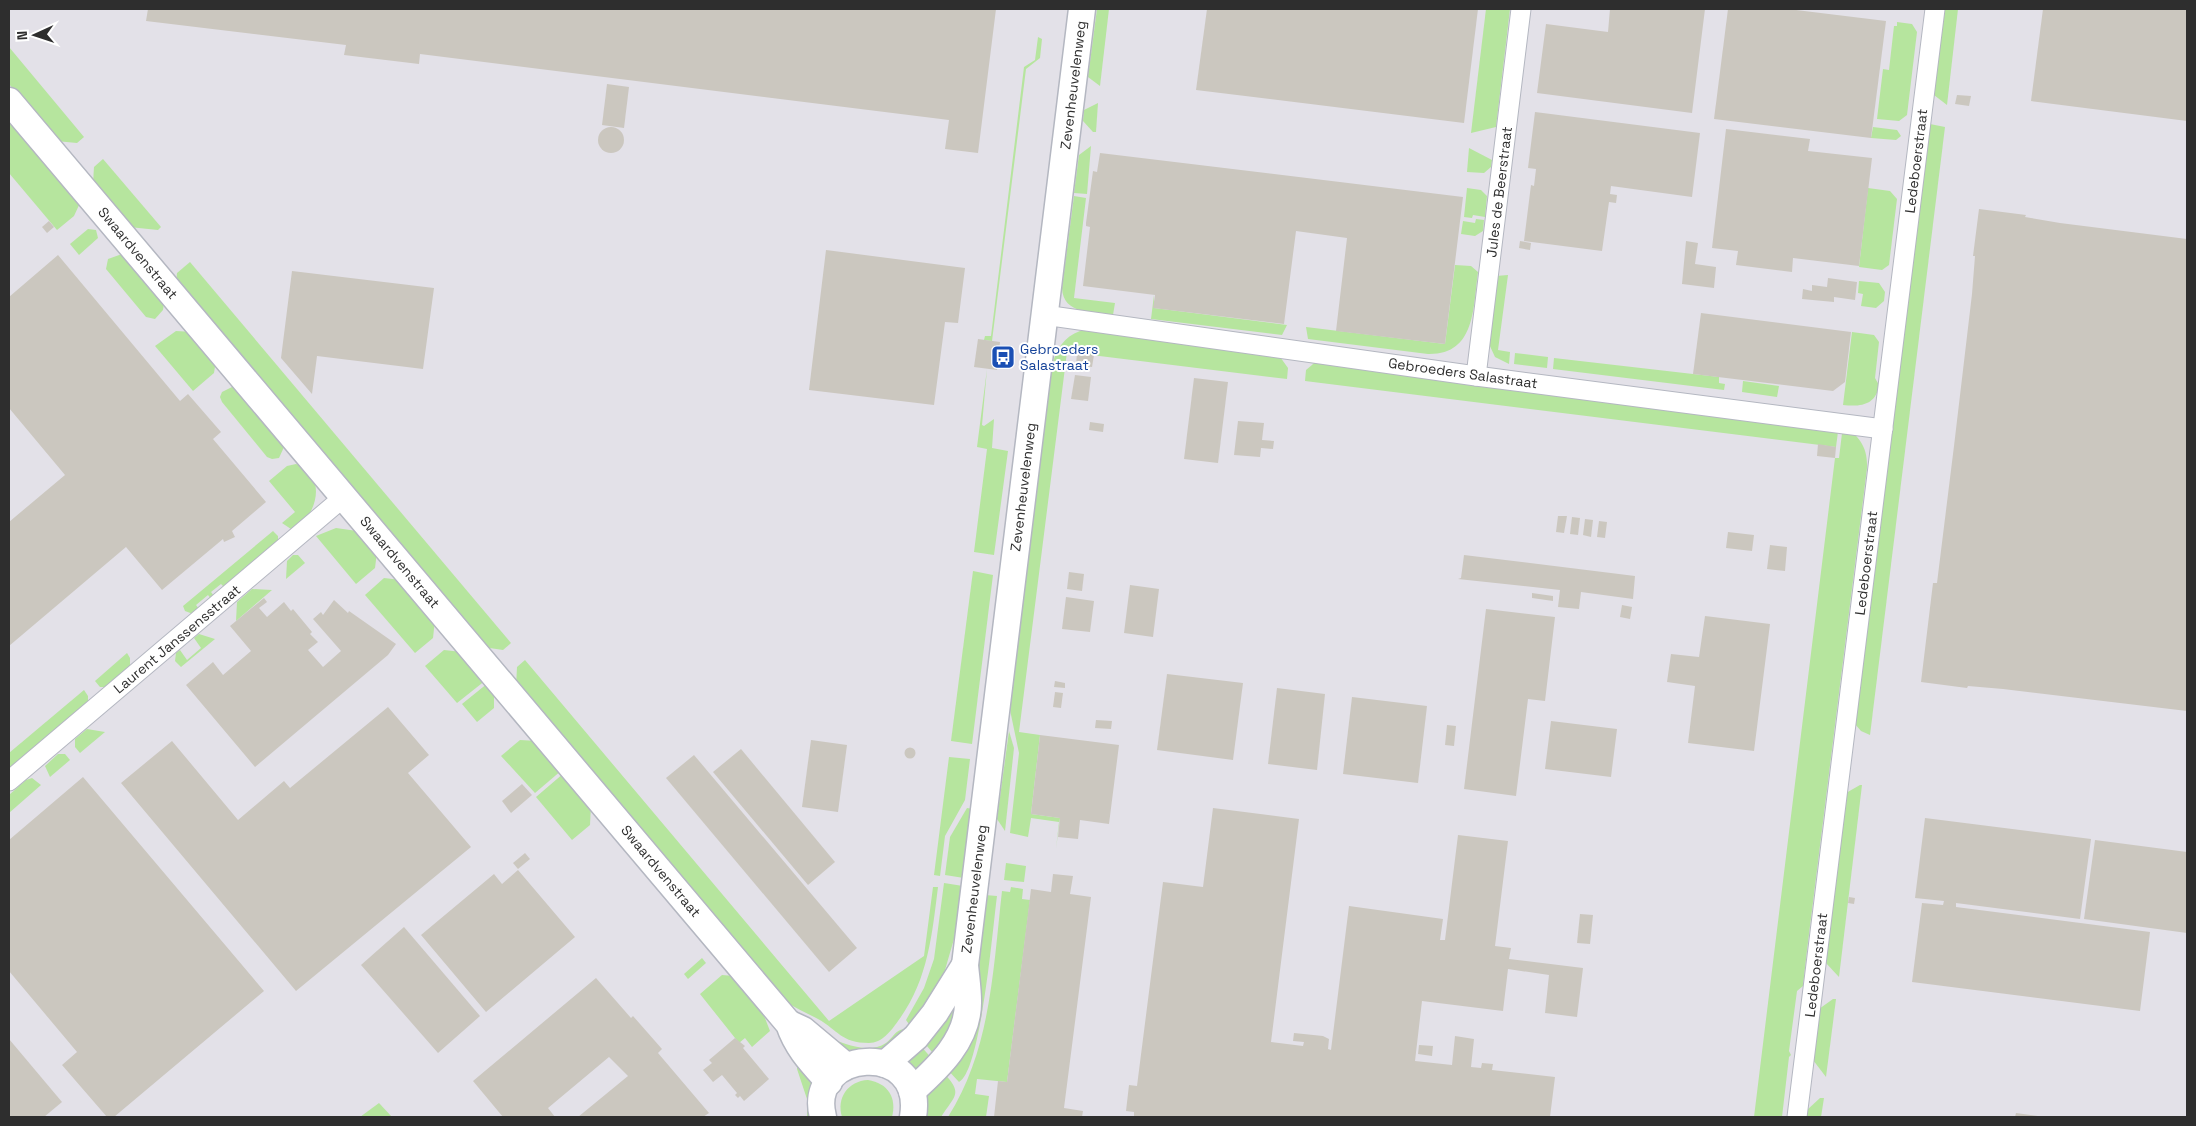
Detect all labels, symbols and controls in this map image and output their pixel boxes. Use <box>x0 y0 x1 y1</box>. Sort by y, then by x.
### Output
north arrow <box>10 10 60 60</box>
street label: Zevenheuvelenweg <box>1056 20 1090 150</box>
text: N <box>13 31 31 41</box>
street label: Ledeboerstraat <box>1901 108 1931 214</box>
street label: Jules de Beerstraat <box>1482 125 1516 259</box>
street label: Swaardvenstraat <box>94 203 182 303</box>
place label: Gebroeders Salastraat <box>1020 340 1098 374</box>
bus stop icon: Gebroeders Salastraat <box>990 344 1016 370</box>
street label: Gebroeders Salastraat <box>1387 354 1539 392</box>
street label: Zevenheuvelenweg <box>1006 422 1040 552</box>
street label: Ledeboerstraat <box>1851 510 1881 616</box>
street label: Swaardvenstraat <box>356 512 444 612</box>
street label: Laurent Janssensstraat <box>110 581 244 697</box>
street label: Swaardvenstraat <box>617 821 705 921</box>
street label: Zevenheuvelenweg <box>957 824 991 954</box>
street label: Ledeboerstraat <box>1801 912 1831 1018</box>

